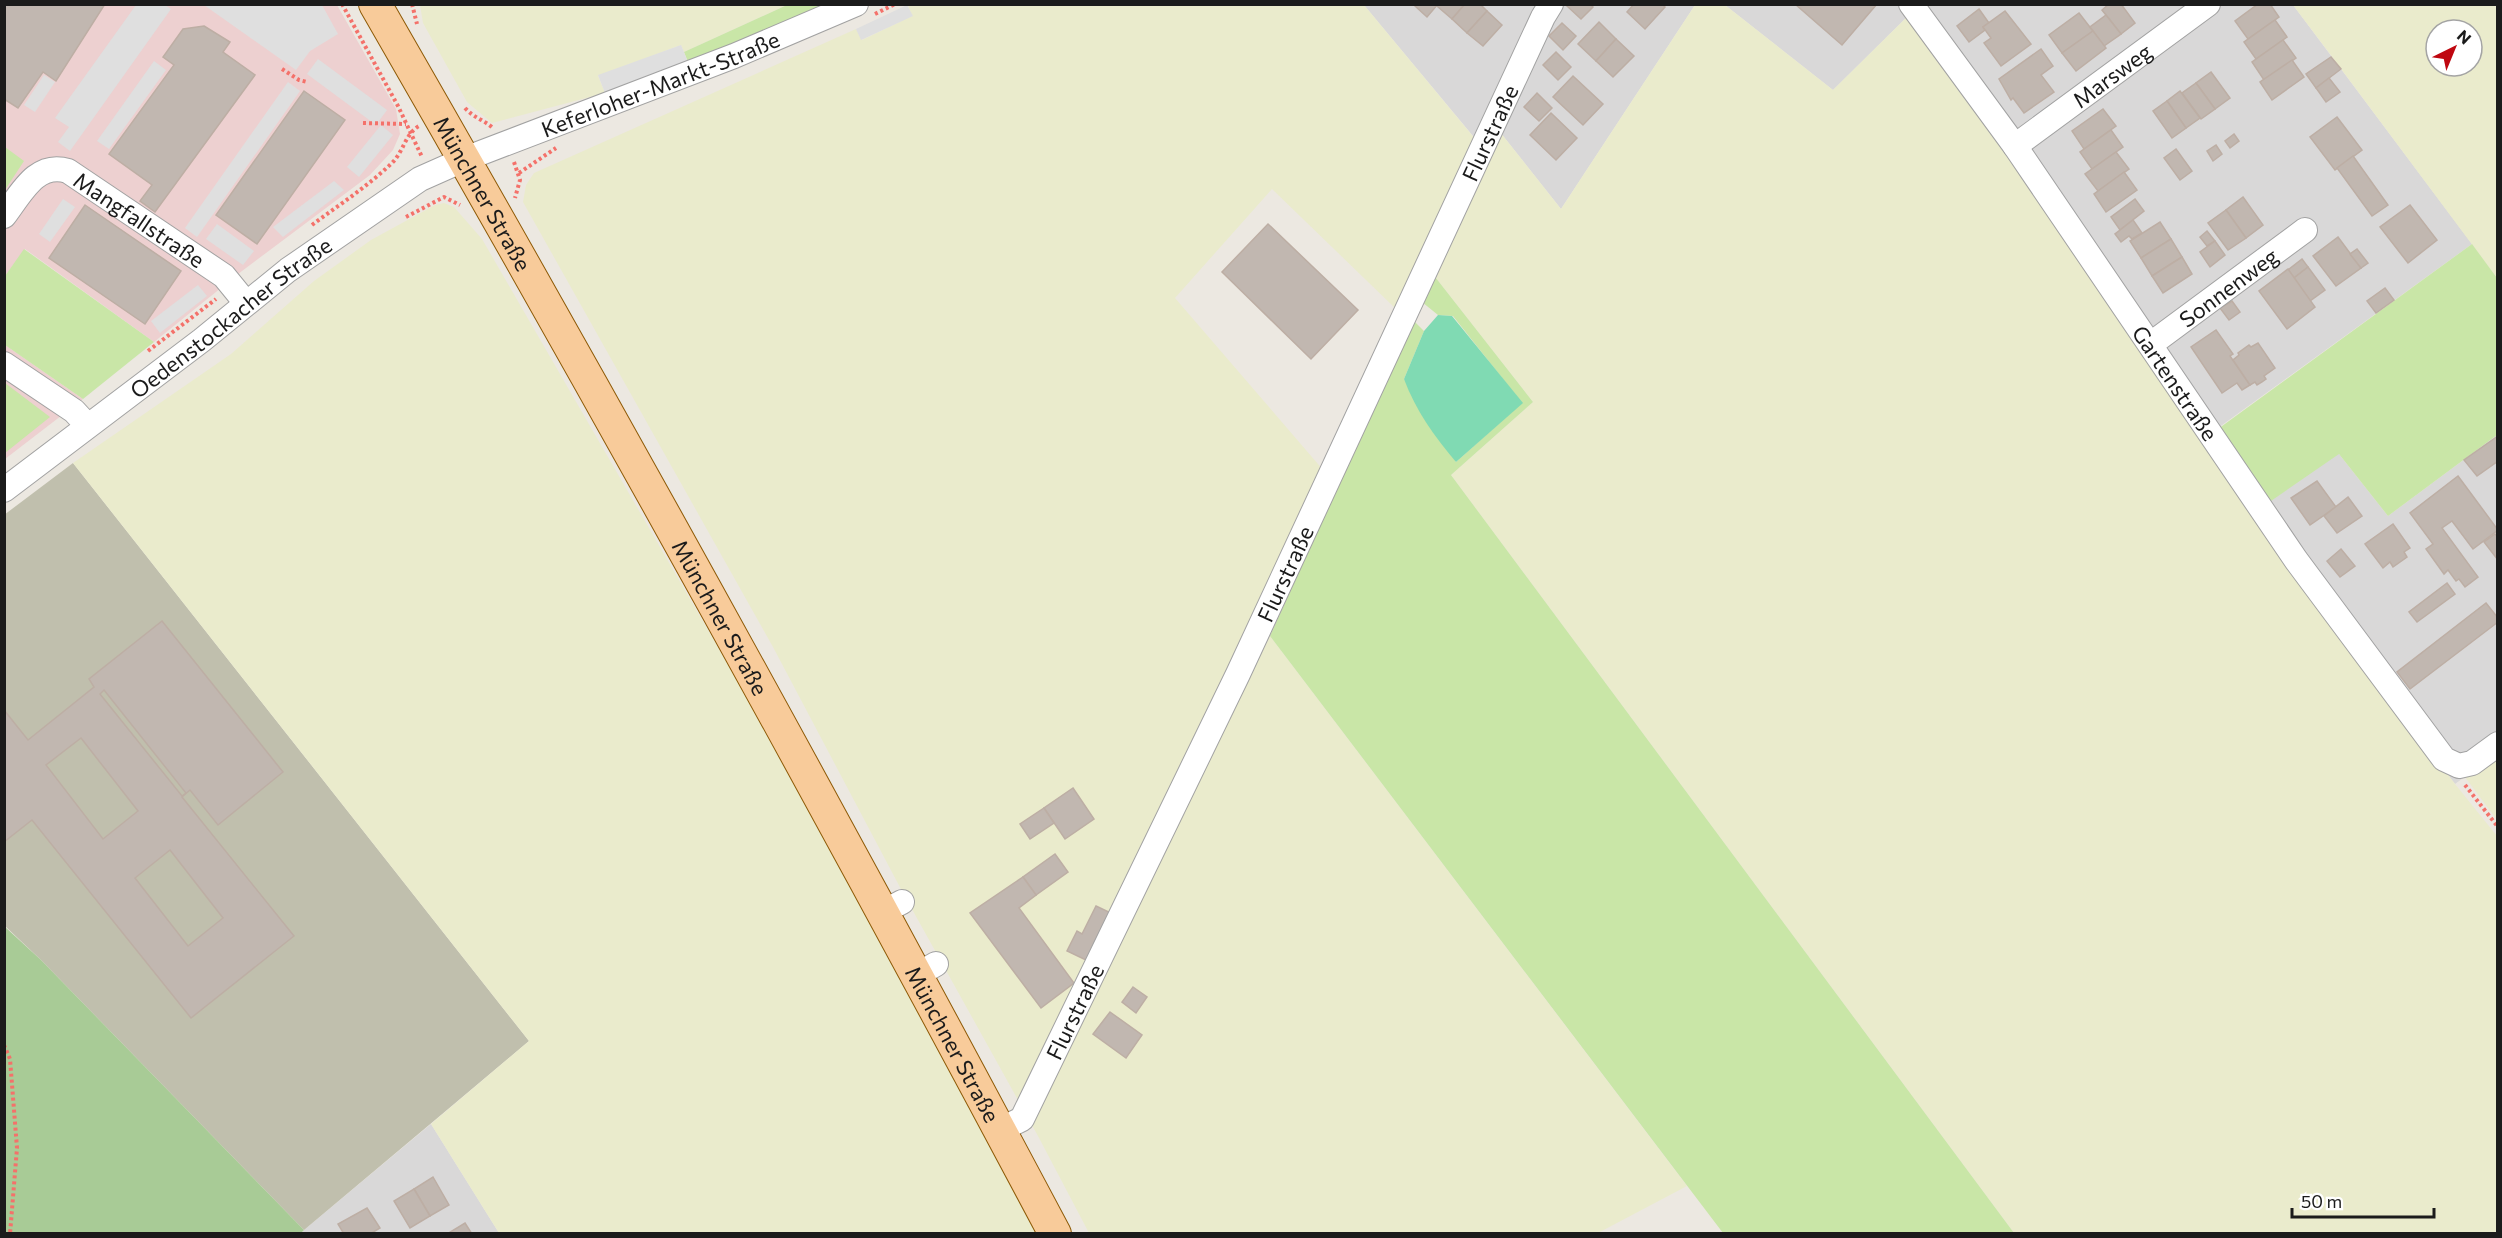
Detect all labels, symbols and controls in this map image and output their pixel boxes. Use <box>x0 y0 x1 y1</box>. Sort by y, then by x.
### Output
north arrow <box>2424 18 2484 78</box>
street label: Keferloher-Markt-Straße <box>537 25 783 142</box>
text: N <box>2454 26 2475 48</box>
street label: Marsweg <box>2067 37 2157 113</box>
street label: Flurstraße <box>1455 80 1523 185</box>
street label: Münchner Straße <box>429 111 538 275</box>
street label: Mangfallstraße <box>69 165 210 273</box>
street label: Oedenstockacher Straße <box>124 231 336 403</box>
street label: Sonnenweg <box>2173 241 2283 332</box>
street label: Gartenstraße <box>2127 320 2224 445</box>
street label: Flurstraße <box>1251 521 1319 626</box>
street label: Münchner Straße <box>667 535 775 700</box>
street label: Flurstraße <box>1040 959 1109 1064</box>
street label: Münchner Straße <box>900 961 1006 1127</box>
scale bar <box>2292 1181 2434 1219</box>
text: 50 m <box>2301 1190 2342 1212</box>

